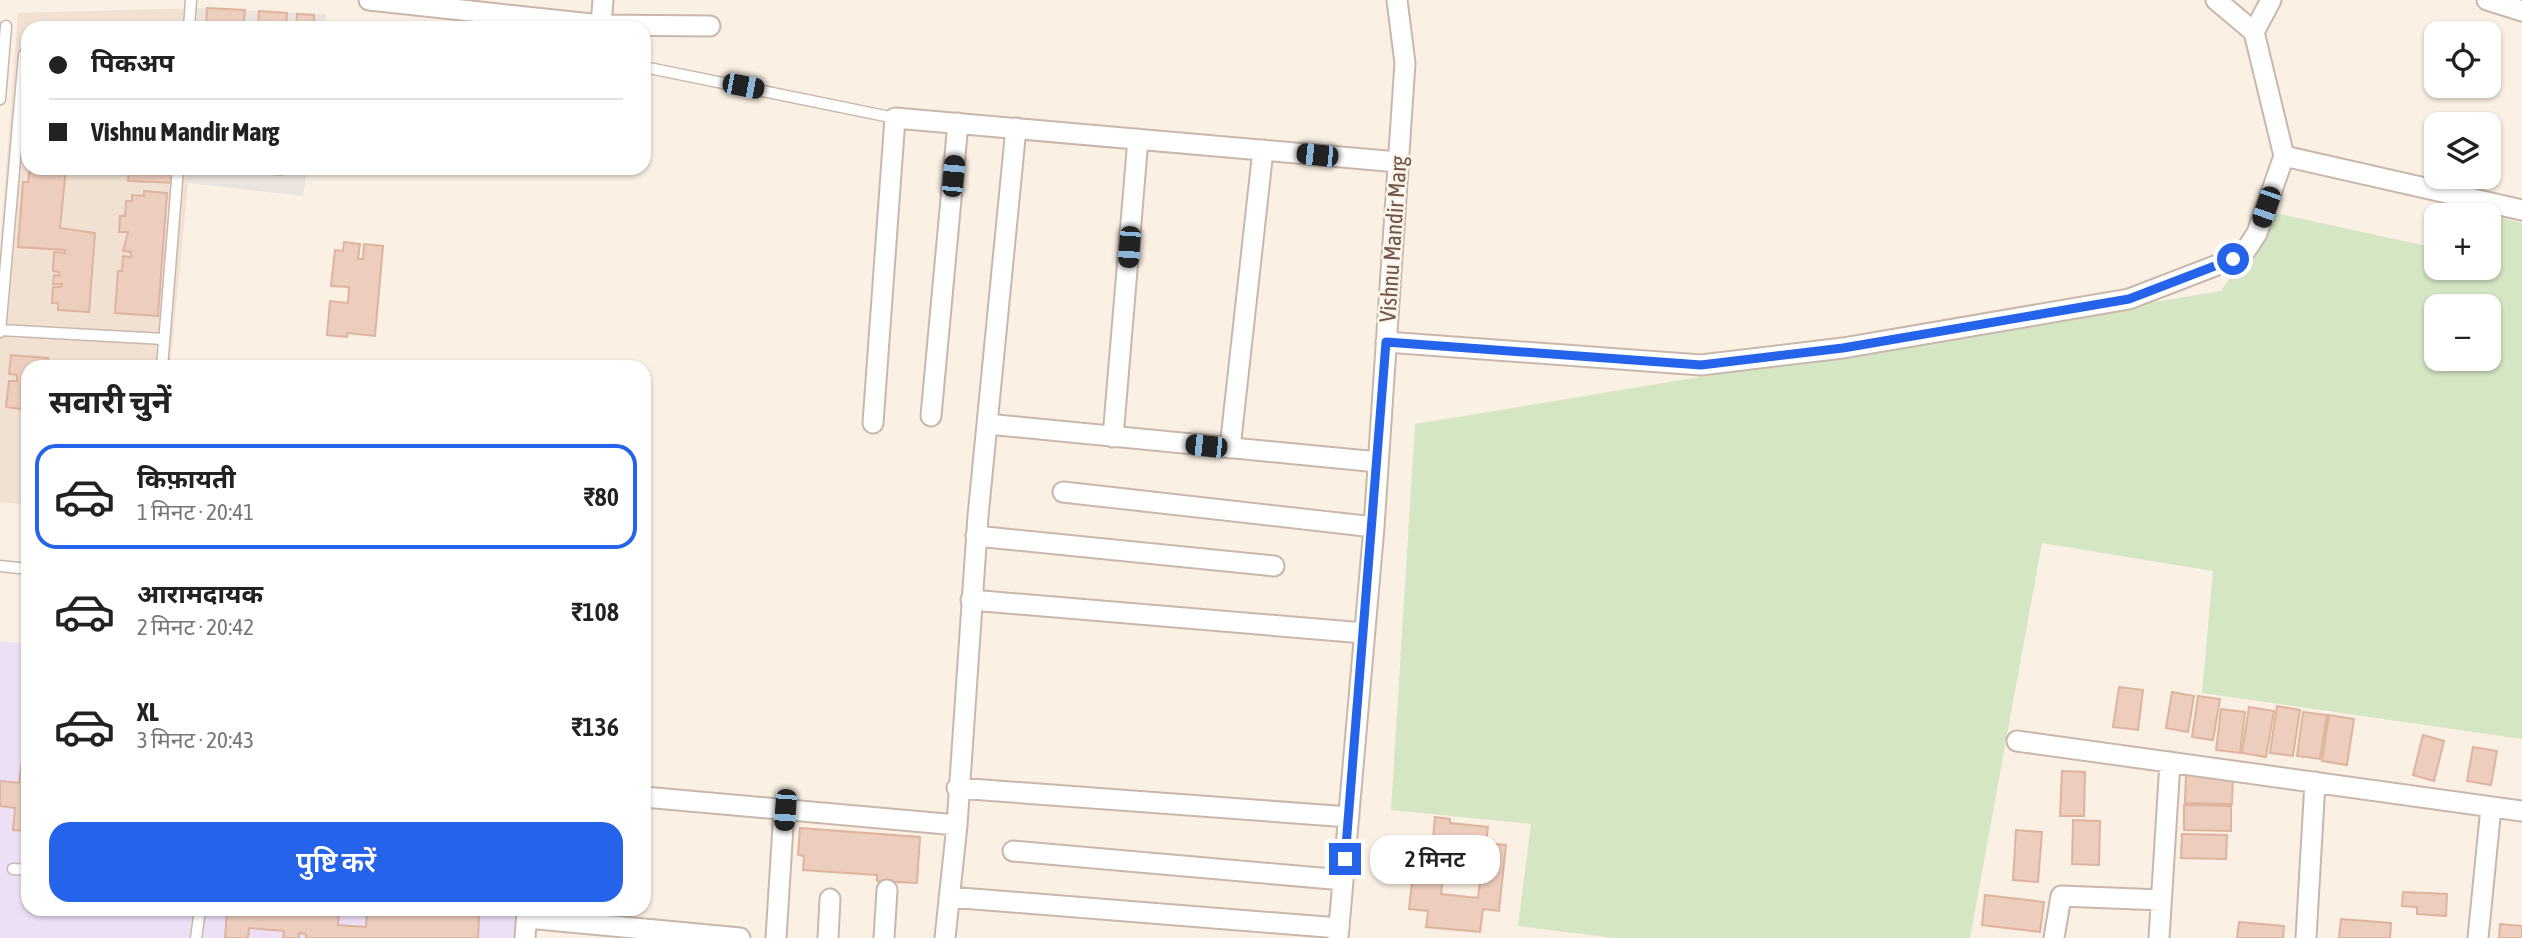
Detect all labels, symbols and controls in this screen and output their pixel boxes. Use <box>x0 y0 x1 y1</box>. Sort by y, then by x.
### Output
map controls <box>2424 21 2501 371</box>
button: locate <box>2424 21 2501 98</box>
text: पिकअप <box>91 48 174 78</box>
car <box>721 72 766 100</box>
button: layers <box>2424 112 2501 189</box>
text: Vishnu Mandir Marg <box>91 117 279 147</box>
car <box>1296 142 1339 168</box>
car <box>941 154 966 198</box>
street label: Vishnu Mandir Marg <box>1374 155 1412 323</box>
car <box>2250 184 2283 230</box>
button: + <box>2424 203 2501 280</box>
car <box>1118 225 1141 269</box>
route start <box>2217 243 2249 275</box>
button: − <box>2424 294 2501 371</box>
text: सवारी चुनें <box>49 383 171 420</box>
car <box>1185 433 1228 459</box>
text: किफ़ायती <box>137 464 236 494</box>
icon: car <box>53 465 116 528</box>
text: ₹80 <box>583 482 619 512</box>
text: 1 मिनट · 20:41 <box>137 499 254 525</box>
text: आरामदायक <box>137 579 263 609</box>
icon: car <box>53 580 116 643</box>
text: ₹108 <box>571 597 619 627</box>
text: 2 मिनट · 20:42 <box>137 614 254 640</box>
icon: car <box>53 695 116 758</box>
text: XL <box>137 697 159 727</box>
text: ₹136 <box>571 712 619 742</box>
text: 3 मिनट · 20:43 <box>137 727 254 753</box>
car <box>774 788 797 832</box>
button: पुष्टि करें <box>49 822 623 902</box>
callout: 2 मिनट <box>1370 834 1499 884</box>
route end <box>1329 843 1361 875</box>
text: 2 मिनट <box>1405 846 1465 872</box>

